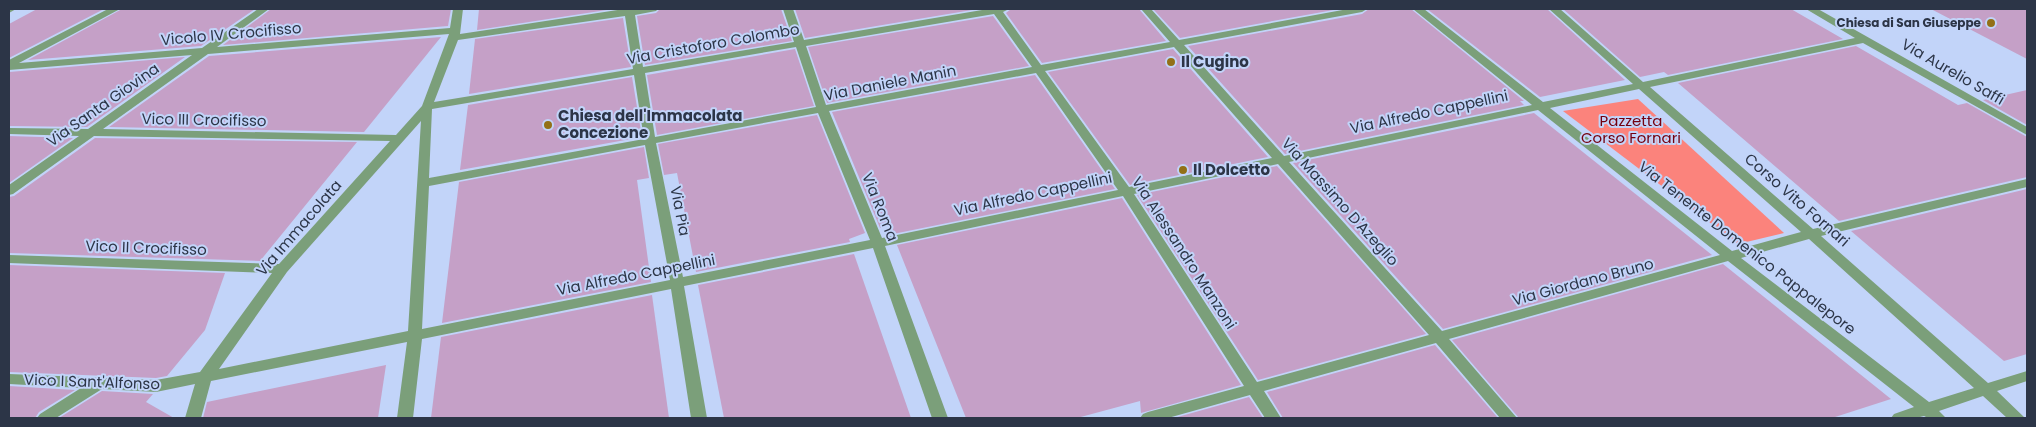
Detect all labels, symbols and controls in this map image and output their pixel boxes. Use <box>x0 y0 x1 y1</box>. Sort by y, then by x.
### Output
place label: Chiesa di San Giuseppe <box>1837 14 1982 31</box>
street label: Vicolo IV Crocifisso <box>160 17 302 50</box>
marker: Chiesa di San Giuseppe <box>1985 17 1997 29</box>
street label: Via Cristoforo Colombo <box>625 18 801 69</box>
street label: Via Aurelio Saffi <box>1898 33 2009 110</box>
place label: Il Cugino <box>1181 51 1249 72</box>
marker: Il Cugino <box>1165 56 1177 68</box>
street label: Via Santa Giovina <box>42 58 163 151</box>
street label: Via Daniele Manin <box>822 59 958 106</box>
street label: Via Alfredo Cappellini <box>1348 85 1510 139</box>
place label: Chiesa dell'Immacolata Concezione <box>558 105 742 143</box>
street label: Vico III Crocifisso <box>141 108 267 131</box>
park label: Pazzetta Corso Fornari <box>1581 110 1681 148</box>
marker: Chiesa dell'Immacolata Concezione <box>542 119 554 131</box>
street label: Via Massimo D'Azeglio <box>1277 133 1404 270</box>
street label: Corso Vito Fornari <box>1740 148 1854 251</box>
street label: Via Tenente Domenico Pappalepore <box>1634 156 1860 339</box>
place label: Il Dolcetto <box>1193 159 1270 180</box>
marker: Il Dolcetto <box>1177 164 1189 176</box>
street label: Via Alfredo Cappellini <box>952 167 1114 221</box>
street label: Via Roma <box>857 169 904 244</box>
street label: Via Alessandro Manzoni <box>1127 172 1242 333</box>
street label: Via Immacolata <box>251 175 346 280</box>
street label: Via Pia <box>665 184 696 238</box>
street label: Vico II Crocifisso <box>85 235 207 260</box>
street label: Via Alfredo Cappellini <box>555 249 717 300</box>
street label: Via Giordano Bruno <box>1510 253 1656 311</box>
street label: Vico I Sant'Alfonso <box>24 369 160 394</box>

